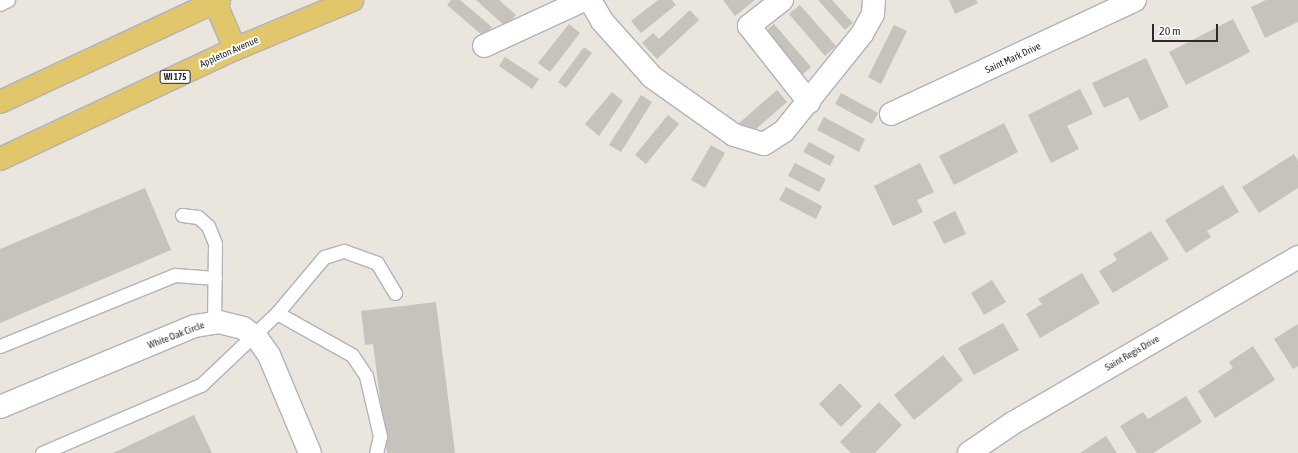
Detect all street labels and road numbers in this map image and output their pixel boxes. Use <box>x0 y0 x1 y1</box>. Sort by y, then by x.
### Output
street label: Appleton Avenue <box>198 34 260 70</box>
street label: Saint Mark Drive <box>983 40 1043 76</box>
road number: WI 175 <box>159 70 191 84</box>
street label: White Oak Circle <box>146 319 206 351</box>
street label: Saint Regis Drive <box>1103 333 1161 373</box>

